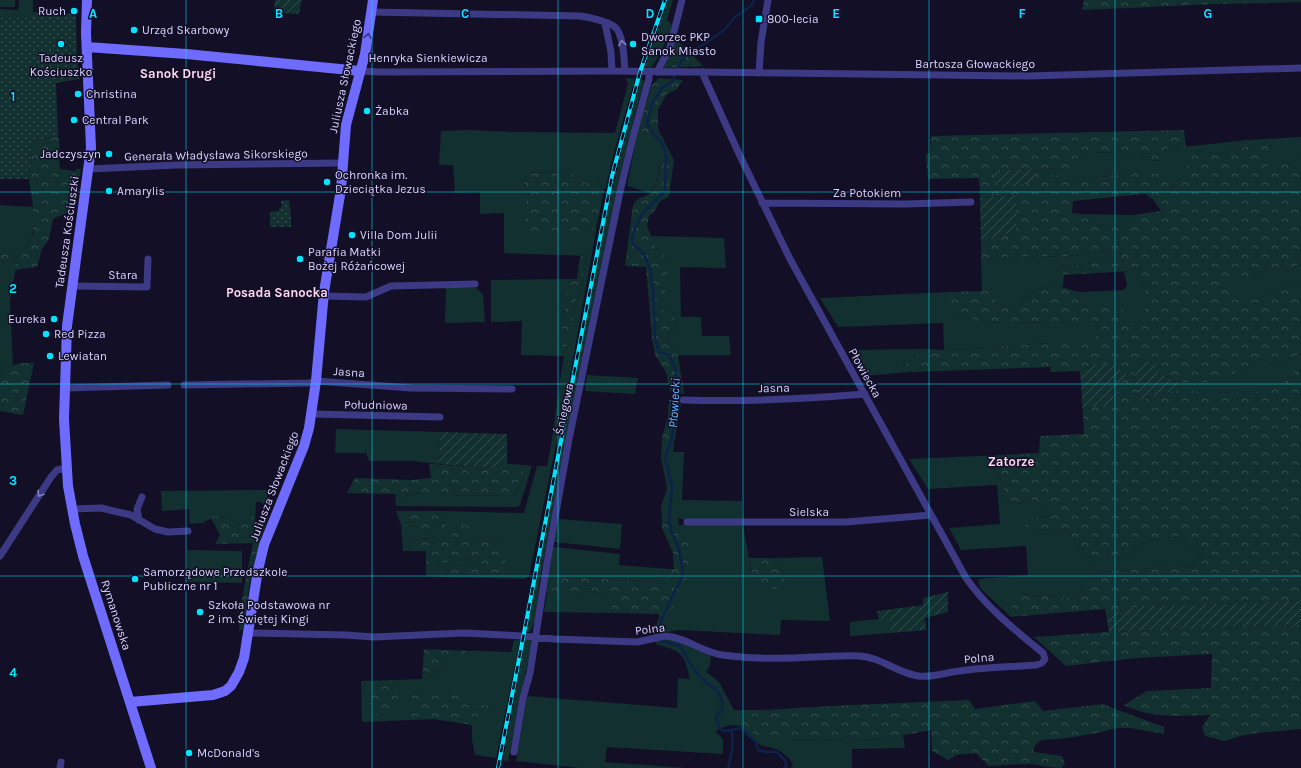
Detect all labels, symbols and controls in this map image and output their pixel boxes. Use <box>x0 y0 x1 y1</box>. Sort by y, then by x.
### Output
place label: Ruch <box>38 4 66 18</box>
marker: Ruch <box>69 6 79 16</box>
text: A <box>89 6 97 21</box>
text: B <box>275 6 283 21</box>
text: C <box>461 6 469 21</box>
text: D <box>646 6 655 21</box>
text: E <box>832 6 840 21</box>
text: F <box>1018 6 1026 21</box>
text: G <box>1204 6 1212 21</box>
place label: 800-lecia <box>767 12 819 26</box>
marker: 800-lecia <box>754 14 764 24</box>
street label: Juliusza Słowackiego <box>326 18 364 134</box>
place label: Urząd Skarbowy <box>142 23 230 37</box>
marker: Urząd Skarbowy <box>129 25 139 35</box>
place label: Dworzec PKP Sanok Miasto <box>641 30 716 58</box>
one-way arrow <box>363 33 372 39</box>
marker: Tadeusz Kościuszko <box>56 39 66 49</box>
marker: Dworzec PKP Sanok Miasto <box>628 39 638 49</box>
one-way arrow <box>618 40 626 46</box>
place label: Tadeusz Kościuszko <box>30 51 92 79</box>
street label: Henryka Sienkiewicza <box>368 51 488 65</box>
street label: Bartosza Głowackiego <box>915 57 1035 71</box>
district label: Sanok Drugi <box>140 66 216 81</box>
place label: Christina <box>86 87 137 101</box>
text: 1 <box>11 89 15 104</box>
marker: Christina <box>73 89 83 99</box>
place label: Żabka <box>375 104 409 118</box>
marker: Żabka <box>362 106 372 116</box>
place label: Central Park <box>82 113 149 127</box>
marker: Central Park <box>69 115 79 125</box>
street label: Generała Władysława Sikorskiego <box>124 146 308 164</box>
place label: Jadczyszyn <box>40 147 101 161</box>
marker: Jadczyszyn <box>104 149 114 159</box>
place label: Ochronka im. Dzieciątka Jezus <box>335 168 426 196</box>
street label: Tadeusza Kościuszki <box>52 175 82 289</box>
marker: Ochronka im. Dzieciątka Jezus <box>322 177 332 187</box>
place label: Amarylis <box>117 184 165 198</box>
marker: Amarylis <box>104 186 114 196</box>
street label: Za Potokiem <box>833 186 901 200</box>
place label: Villa Dom Julii <box>360 228 438 242</box>
marker: Villa Dom Julii <box>347 230 357 240</box>
place label: Parafia Matki Bożej Różańcowej <box>308 245 405 273</box>
marker: Parafia Matki Bożej Różańcowej <box>295 254 305 264</box>
street label: Stara <box>108 268 138 282</box>
text: 2 <box>9 281 17 296</box>
district label: Posada Sanocka <box>226 285 328 300</box>
place label: Eureka <box>8 312 46 326</box>
marker: Eureka <box>49 314 59 324</box>
place label: Red Pizza <box>54 327 106 341</box>
marker: Red Pizza <box>41 329 51 339</box>
street label: Płowiecka <box>846 346 884 400</box>
place label: Lewiatan <box>58 349 107 363</box>
marker: Lewiatan <box>45 351 55 361</box>
street label: Jasna <box>333 364 365 380</box>
water label: Płowiecki <box>665 377 683 428</box>
street label: Śniegowa <box>551 381 576 436</box>
street label: Jasna <box>758 381 790 395</box>
street label: Południowa <box>344 397 408 413</box>
street label: Juliusza Słowackiego <box>247 429 301 543</box>
district label: Zatorze <box>988 454 1034 469</box>
text: 3 <box>9 473 17 488</box>
one-way arrow <box>37 490 45 497</box>
street label: Sielska <box>789 505 829 519</box>
place label: Samorządowe Przedszkole Publiczne nr 1 <box>143 565 287 593</box>
marker: Samorządowe Przedszkole Publiczne nr 1 <box>130 574 140 584</box>
street label: Rymanowska <box>98 578 134 652</box>
place label: Szkoła Podstawowa nr 2 im. Świętej Kingi <box>208 598 330 626</box>
marker: Szkoła Podstawowa nr 2 im. Świętej Kingi <box>195 607 205 617</box>
street label: Polna <box>634 620 666 638</box>
street label: Polna <box>963 650 995 666</box>
text: 4 <box>9 665 17 680</box>
place label: McDonald's <box>197 746 260 760</box>
marker: McDonald's <box>184 748 194 758</box>

